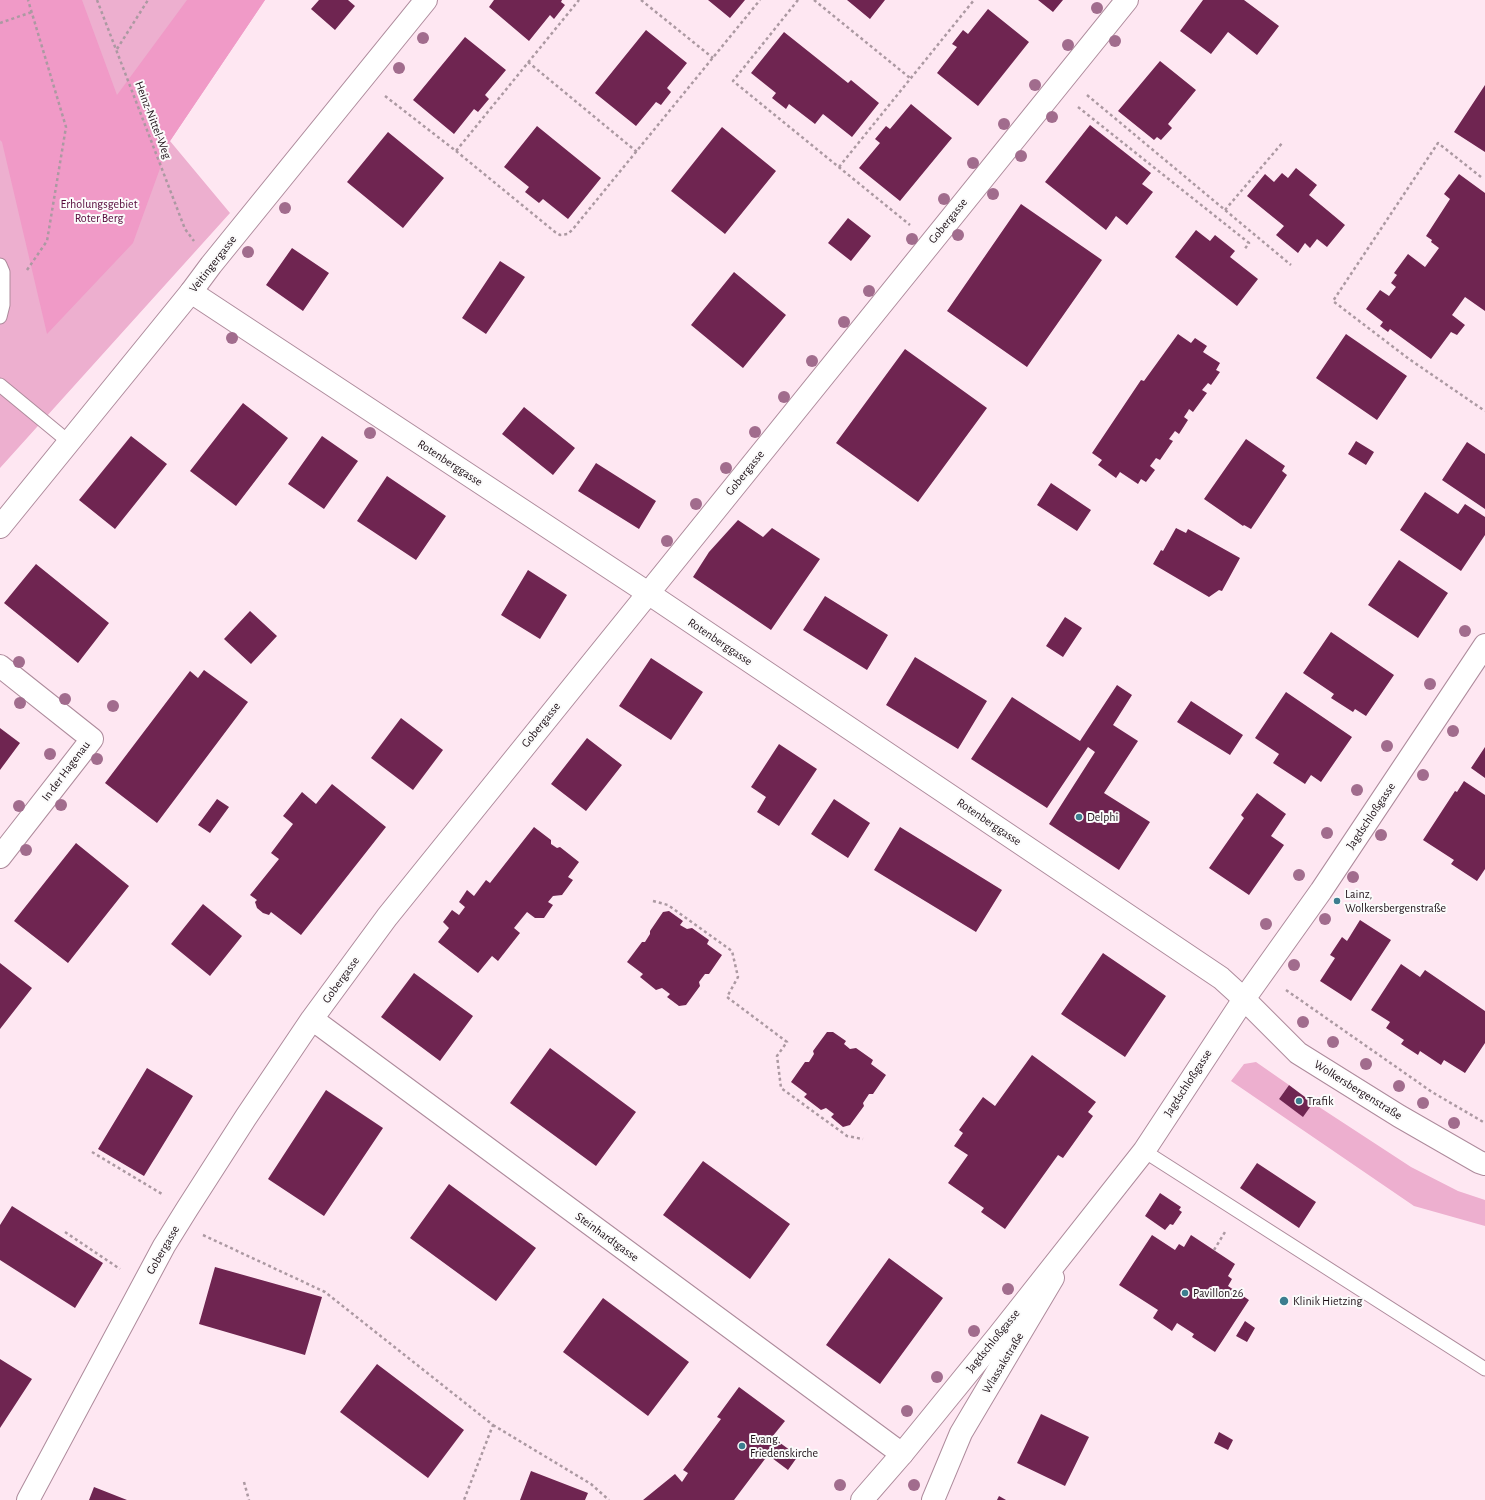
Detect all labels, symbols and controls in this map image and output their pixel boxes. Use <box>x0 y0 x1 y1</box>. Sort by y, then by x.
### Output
street label: Heinz-Nittel-Weg <box>132 79 174 161</box>
street label: Gobergasse <box>925 195 971 247</box>
park label: Erholungsgebiet Roter Berg <box>61 197 137 225</box>
street label: Veitingergasse <box>186 233 240 295</box>
street label: Rotenberggasse <box>415 437 485 489</box>
street label: Gobergasse <box>722 447 768 499</box>
street label: Rotenberggasse <box>685 615 755 669</box>
street label: Gobergasse <box>518 699 564 751</box>
street label: In der Hagenau <box>39 738 93 804</box>
street label: Jagdschloßgasse <box>1343 780 1399 852</box>
street label: Rotenberggasse <box>954 795 1024 849</box>
place label: Delphi <box>1087 810 1118 824</box>
marker: Delphi <box>1074 812 1084 822</box>
place label: Lainz, Wolkersbergenstraße <box>1345 887 1446 915</box>
marker: Lainz, Wolkersbergenstraße <box>1332 896 1342 906</box>
street label: Gobergasse <box>319 954 363 1006</box>
street label: Jagdschloßgasse <box>1161 1047 1215 1119</box>
street label: Wolkersbergenstraße <box>1311 1057 1405 1123</box>
place label: Trafik <box>1307 1094 1333 1108</box>
marker: Trafik <box>1294 1096 1304 1106</box>
street label: Steinhardtgasse <box>572 1209 642 1265</box>
street label: Gobergasse <box>143 1223 183 1277</box>
place label: Pavillon 26 <box>1193 1286 1243 1300</box>
marker: Pavillon 26 <box>1180 1288 1190 1298</box>
place label: Klinik Hietzing <box>1293 1294 1362 1308</box>
marker: Klinik Hietzing <box>1278 1295 1290 1307</box>
street label: Jagdschloßgasse <box>963 1306 1023 1376</box>
street label: Wlassakstraße <box>979 1330 1027 1396</box>
place label: Evang. Friedenskirche <box>750 1432 818 1460</box>
marker: Evang. Friedenskirche <box>737 1441 747 1451</box>

